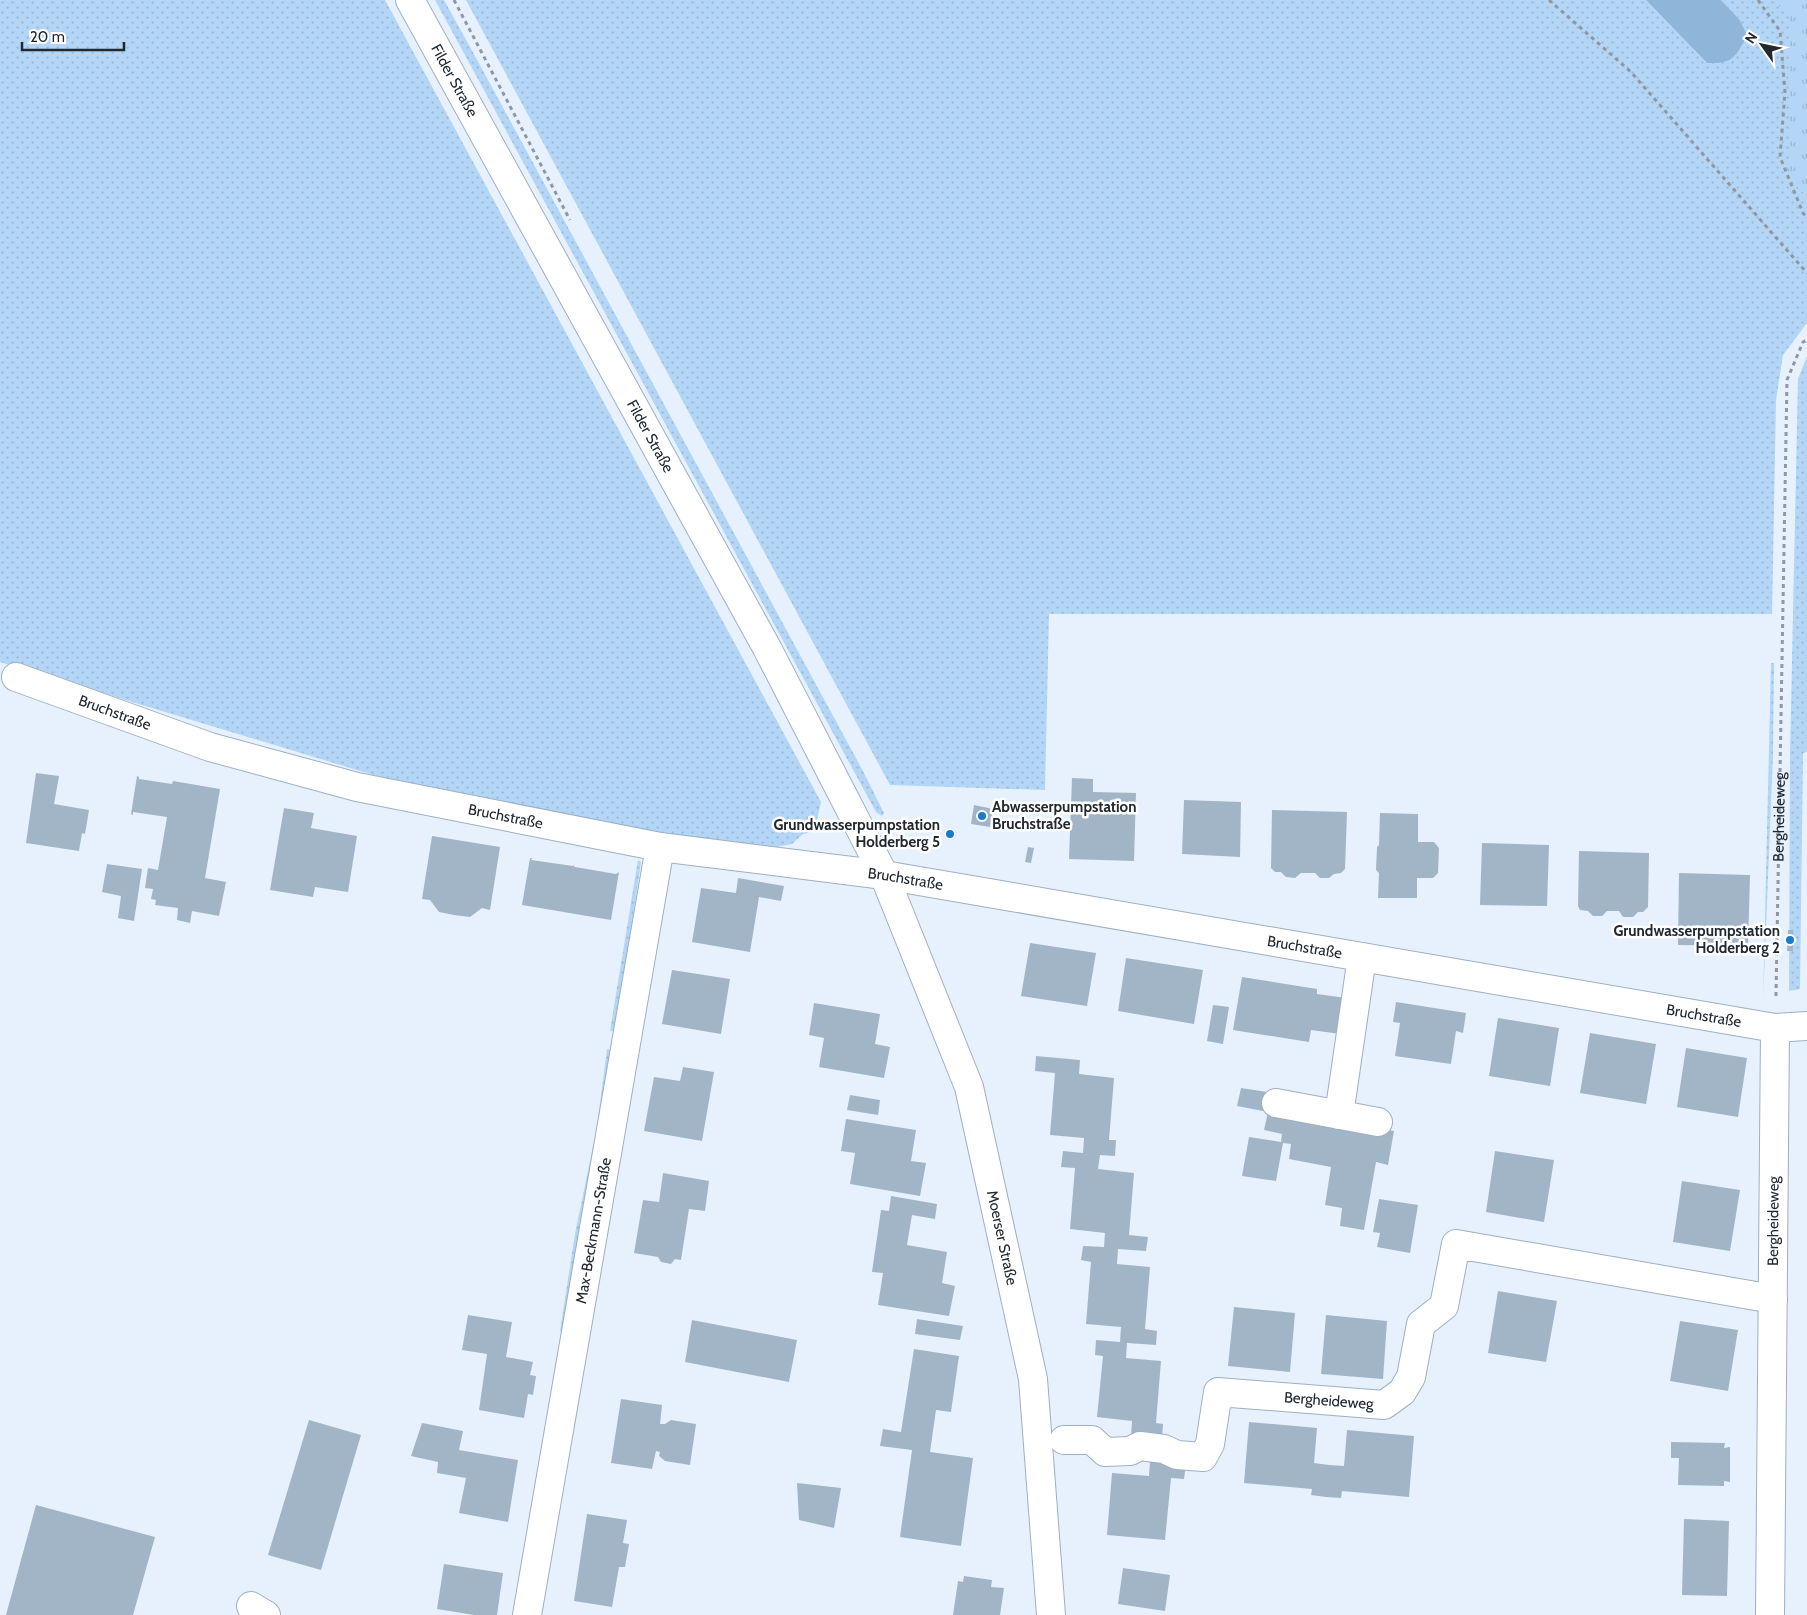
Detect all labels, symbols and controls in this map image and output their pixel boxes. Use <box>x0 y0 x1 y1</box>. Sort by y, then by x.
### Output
scale bar <box>22 20 125 52</box>
north arrow <box>1737 20 1787 70</box>
text: 20 m <box>30 28 65 46</box>
text: N <box>1741 29 1761 47</box>
street label: Filder Straße <box>427 41 482 120</box>
street label: Filder Straße <box>623 397 678 476</box>
street label: Bruchstraße <box>76 691 154 734</box>
street label: Bergheideweg <box>1769 771 1789 862</box>
place label: Abwasserpumpstation Bruchstraße <box>992 798 1136 833</box>
street label: Bruchstraße <box>467 800 545 833</box>
marker: Abwasserpumpstation Bruchstraße <box>976 810 988 822</box>
place label: Grundwasserpumpstation Holderberg 5 <box>773 816 940 851</box>
marker: Grundwasserpumpstation Holderberg 5 <box>944 828 956 840</box>
street label: Bruchstraße <box>867 864 945 894</box>
place label: Grundwasserpumpstation Holderberg 2 <box>1613 922 1780 957</box>
street label: Bruchstraße <box>1266 932 1344 963</box>
marker: Grundwasserpumpstation Holderberg 2 <box>1784 934 1796 946</box>
street label: Bruchstraße <box>1665 1000 1743 1031</box>
street label: Max-Beckmann-Straße <box>572 1156 615 1305</box>
street label: Bergheideweg <box>1764 1176 1783 1266</box>
street label: Moerser Straße <box>983 1189 1021 1287</box>
street label: Bergheideweg <box>1283 1388 1375 1413</box>

